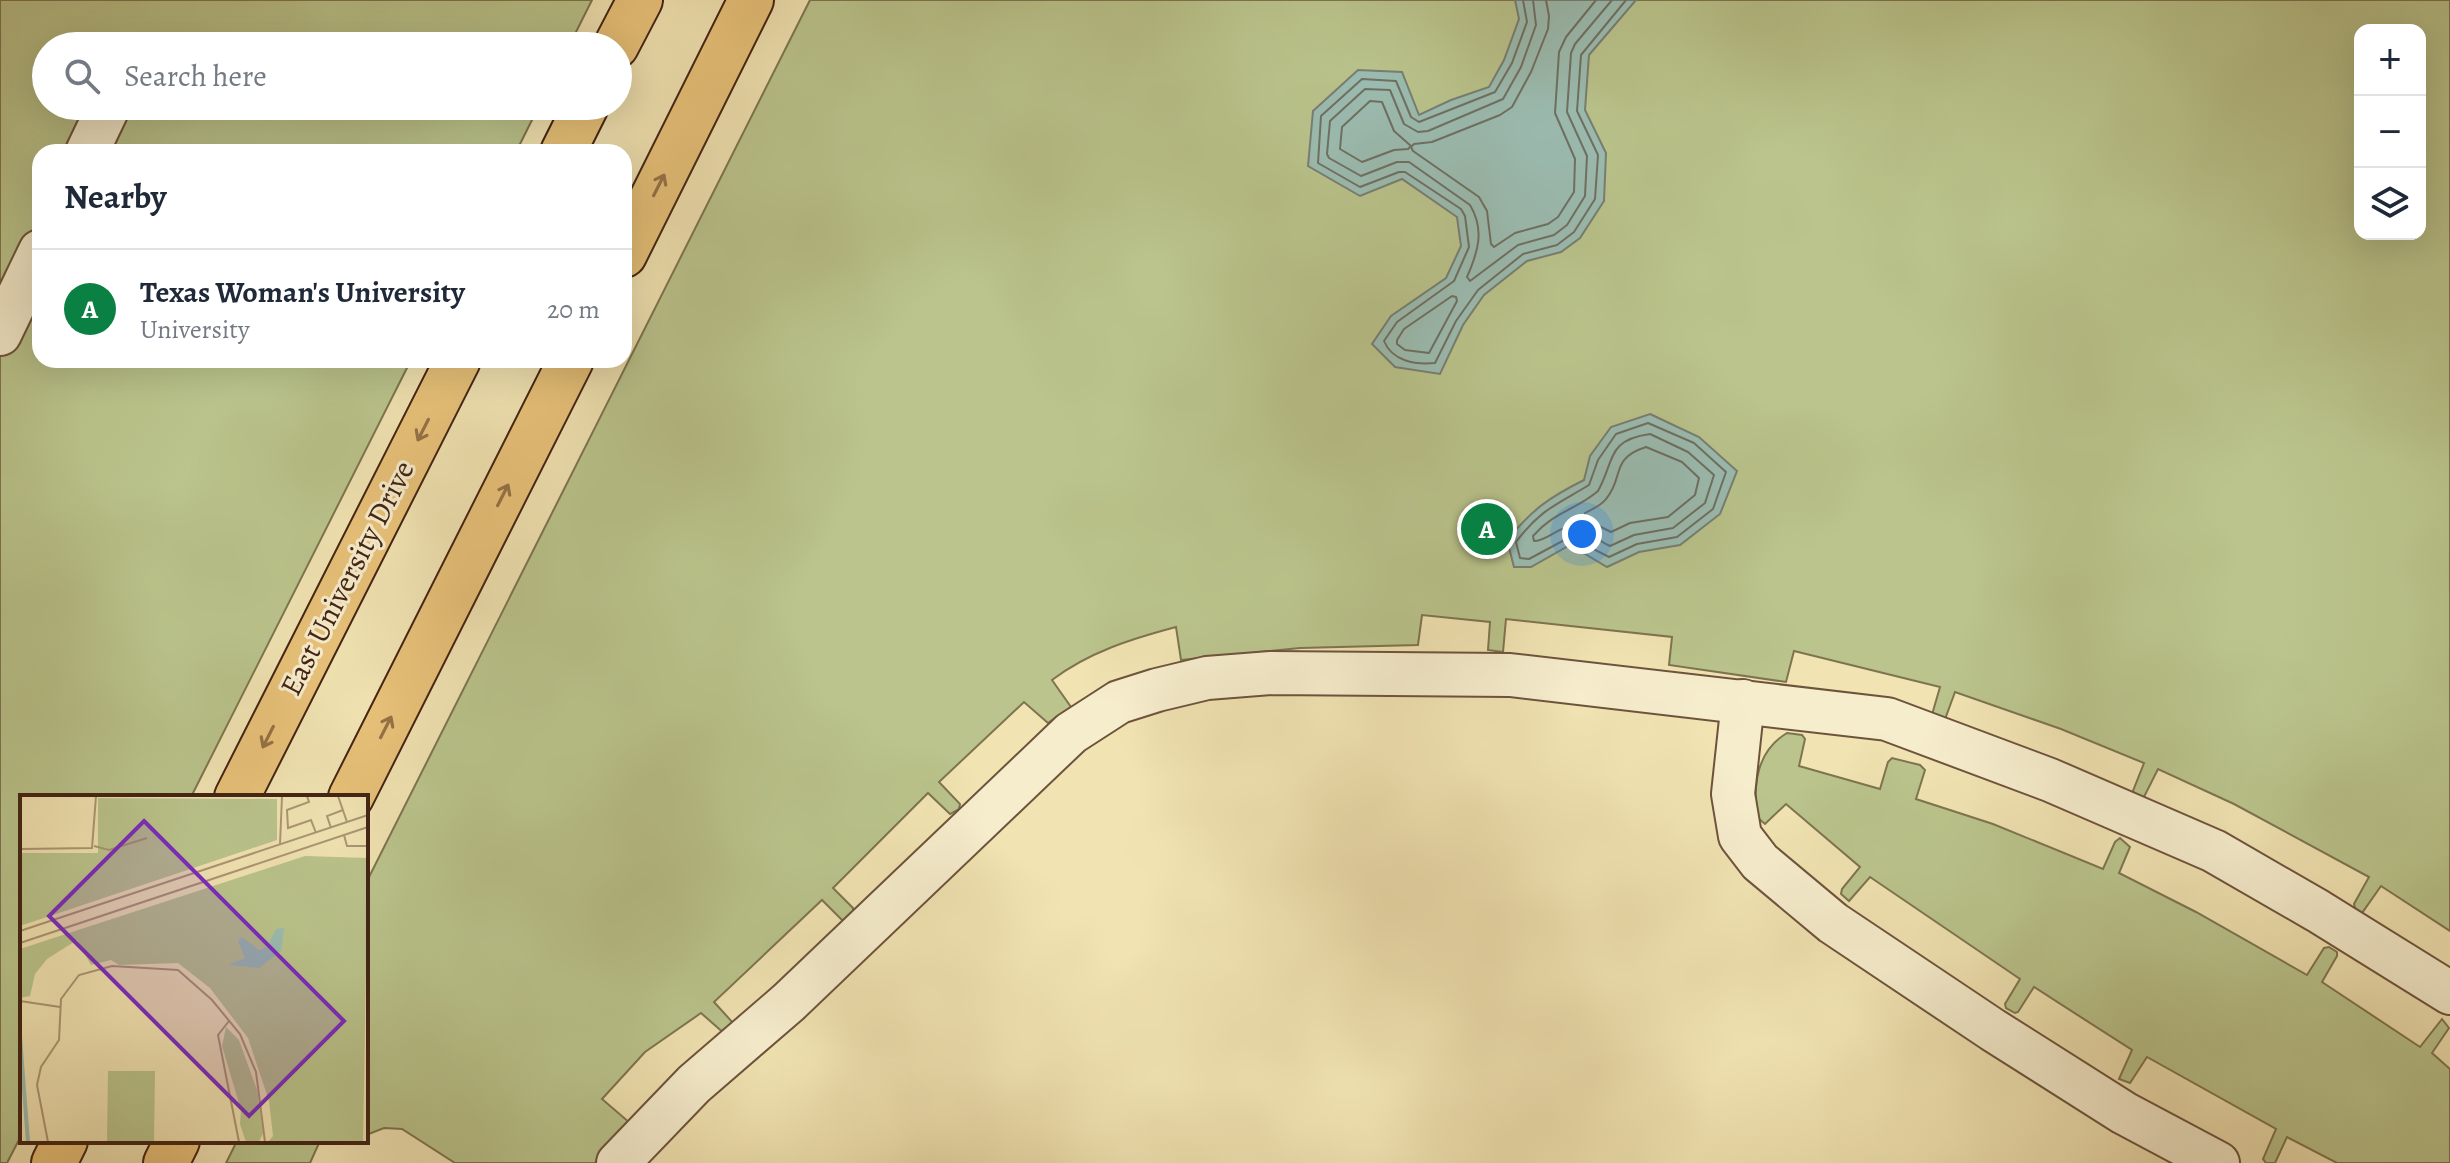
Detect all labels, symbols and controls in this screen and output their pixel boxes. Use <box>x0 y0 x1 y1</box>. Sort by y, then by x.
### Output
map controls <box>2354 24 2426 240</box>
button: + <box>2354 24 2426 96</box>
search box <box>32 32 632 120</box>
icon: search <box>60 54 104 98</box>
text: Search here <box>124 56 267 96</box>
button: − <box>2354 96 2426 168</box>
button: layers <box>2354 168 2426 240</box>
text: Nearby <box>64 173 167 220</box>
one-way arrow <box>652 173 667 197</box>
text: Texas Woman's University <box>140 272 465 312</box>
text: A <box>82 292 98 327</box>
text: 20 m <box>547 292 600 327</box>
text: University <box>140 312 250 347</box>
one-way arrow <box>414 417 430 441</box>
street label: East University Drive <box>270 454 424 702</box>
one-way arrow <box>496 484 511 508</box>
pin: A <box>1461 499 1513 559</box>
your location <box>1562 514 1602 554</box>
one-way arrow <box>379 716 394 740</box>
one-way arrow <box>259 724 275 748</box>
inset map <box>20 795 368 1143</box>

